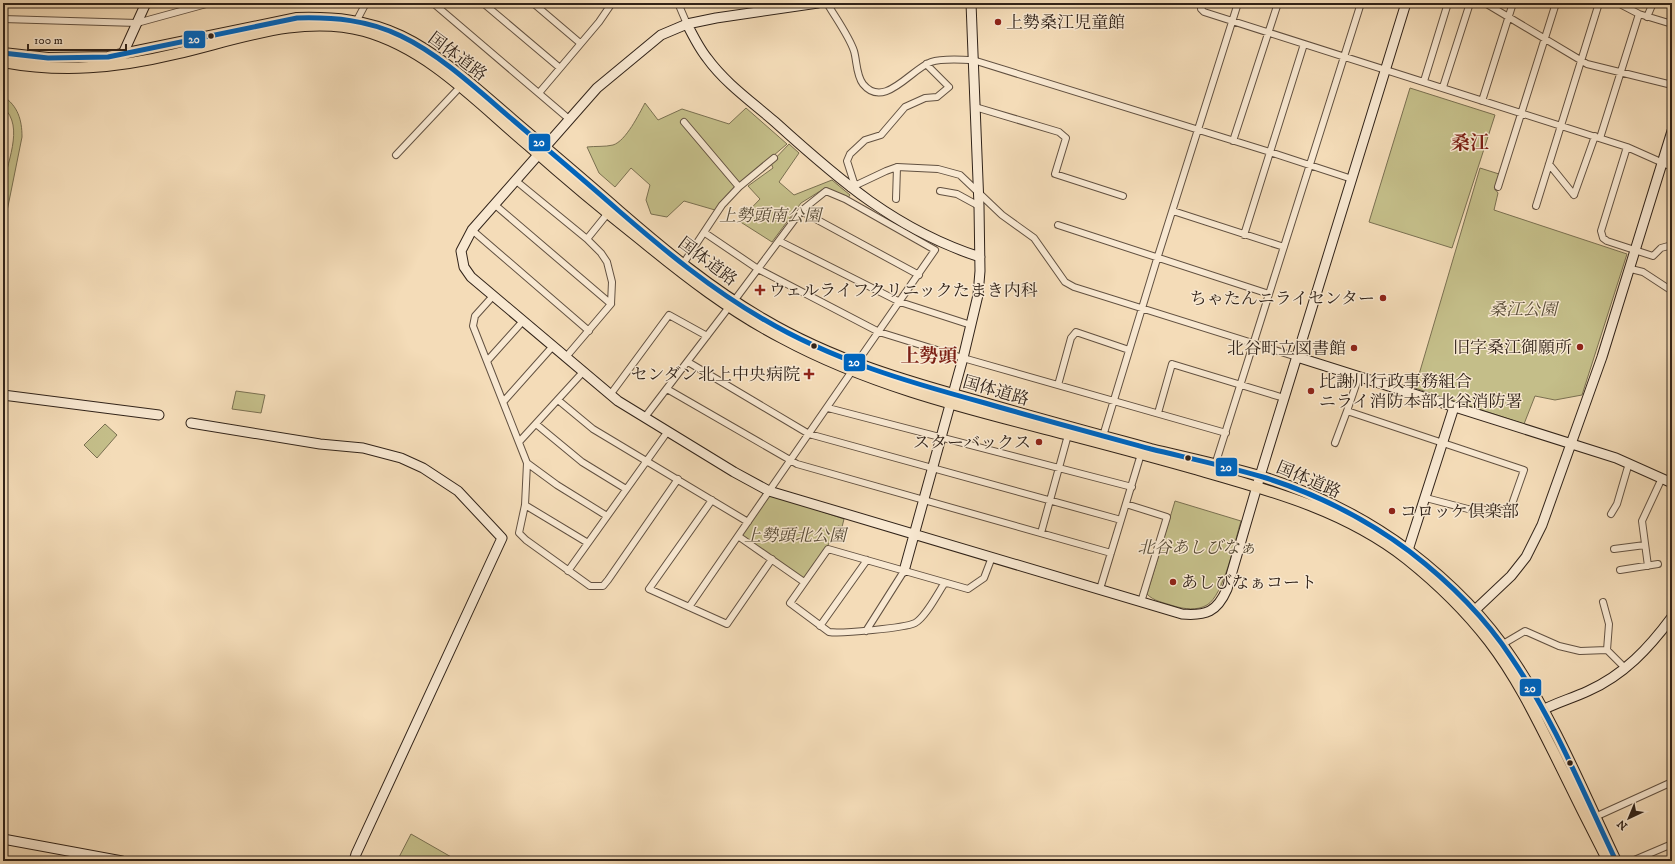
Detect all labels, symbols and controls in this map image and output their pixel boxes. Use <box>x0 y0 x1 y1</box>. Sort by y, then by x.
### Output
place label: 上勢桑江児童館 <box>1006 12 1125 34</box>
marker: 上勢桑江児童館 <box>993 17 1003 27</box>
scale bar <box>28 26 126 52</box>
street label: 国体道路 <box>424 28 491 86</box>
line badge: 20 <box>183 30 206 49</box>
unlabelled marker <box>206 31 216 41</box>
text: 100 m <box>34 33 63 48</box>
text: 20 <box>188 33 200 47</box>
district label: 桑江 <box>1451 132 1489 155</box>
line badge: 20 <box>528 133 551 152</box>
text: 20 <box>533 136 545 150</box>
park label: 上勢頭南公園 <box>719 205 824 227</box>
street label: 国体道路 <box>674 233 741 291</box>
place label: ウェルライフクリニックたまき内科 <box>769 280 1038 302</box>
marker: ウェルライフクリニックたまき内科 <box>754 284 766 296</box>
place label: ちゃたんニライセンター <box>1190 288 1375 310</box>
marker: ちゃたんニライセンター <box>1378 293 1388 303</box>
park label: 桑江公園 <box>1489 299 1560 321</box>
place label: 旧字桑江御願所 <box>1453 337 1572 359</box>
place label: 北谷町立図書館 <box>1227 338 1346 360</box>
unlabelled marker <box>809 341 819 351</box>
marker: 旧字桑江御願所 <box>1575 342 1585 352</box>
marker: 北谷町立図書館 <box>1349 343 1359 353</box>
district label: 上勢頭 <box>900 345 958 368</box>
line badge: 20 <box>843 353 866 372</box>
text: 20 <box>848 356 860 370</box>
place label: センダン北上中央病院 <box>631 364 800 386</box>
marker: センダン北上中央病院 <box>803 368 815 380</box>
street label: 国体道路 <box>960 371 1031 411</box>
place label: 比謝川行政事務組合 ニライ消防本部北谷消防署 <box>1319 371 1523 413</box>
marker: 比謝川行政事務組合 ニライ消防本部北谷消防署 <box>1306 386 1316 396</box>
place label: スターバックス <box>913 432 1031 454</box>
marker: スターバックス <box>1034 437 1044 447</box>
unlabelled marker <box>1183 453 1193 463</box>
line badge: 20 <box>1215 457 1238 477</box>
street label: 国体道路 <box>1273 457 1344 503</box>
text: 20 <box>1220 461 1232 475</box>
place label: コロッケ倶楽部 <box>1400 501 1519 523</box>
marker: コロッケ倶楽部 <box>1387 506 1397 516</box>
park label: 上勢頭北公園 <box>744 525 849 547</box>
park label: 北谷あしびなぁ <box>1138 537 1257 559</box>
place label: あしびなぁコート <box>1181 572 1317 594</box>
marker: あしびなぁコート <box>1168 577 1178 587</box>
line badge: 20 <box>1519 678 1542 697</box>
text: 20 <box>1524 682 1536 696</box>
unlabelled marker <box>1565 758 1575 768</box>
north arrow <box>1609 798 1649 838</box>
text: N <box>1615 816 1631 833</box>

